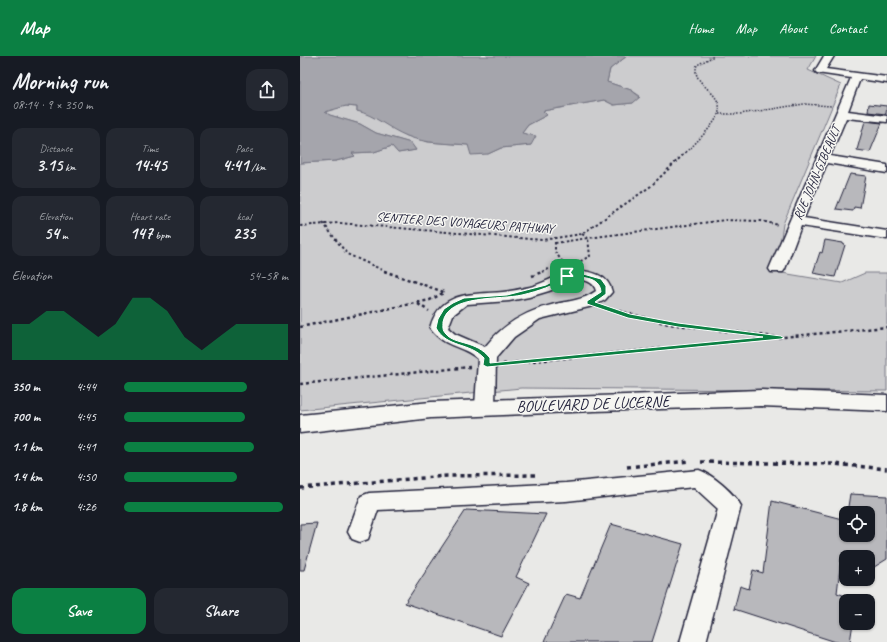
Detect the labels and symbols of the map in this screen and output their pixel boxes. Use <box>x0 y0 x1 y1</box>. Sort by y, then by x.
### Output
street label: RUE JOHN-GIBEAULT <box>790 121 845 223</box>
street label: SENTIER DES VOYAGEURS PATHWAY <box>376 209 557 237</box>
pin <box>550 259 584 293</box>
street label: BOULEVARD DE LUCERNE <box>516 391 672 417</box>

